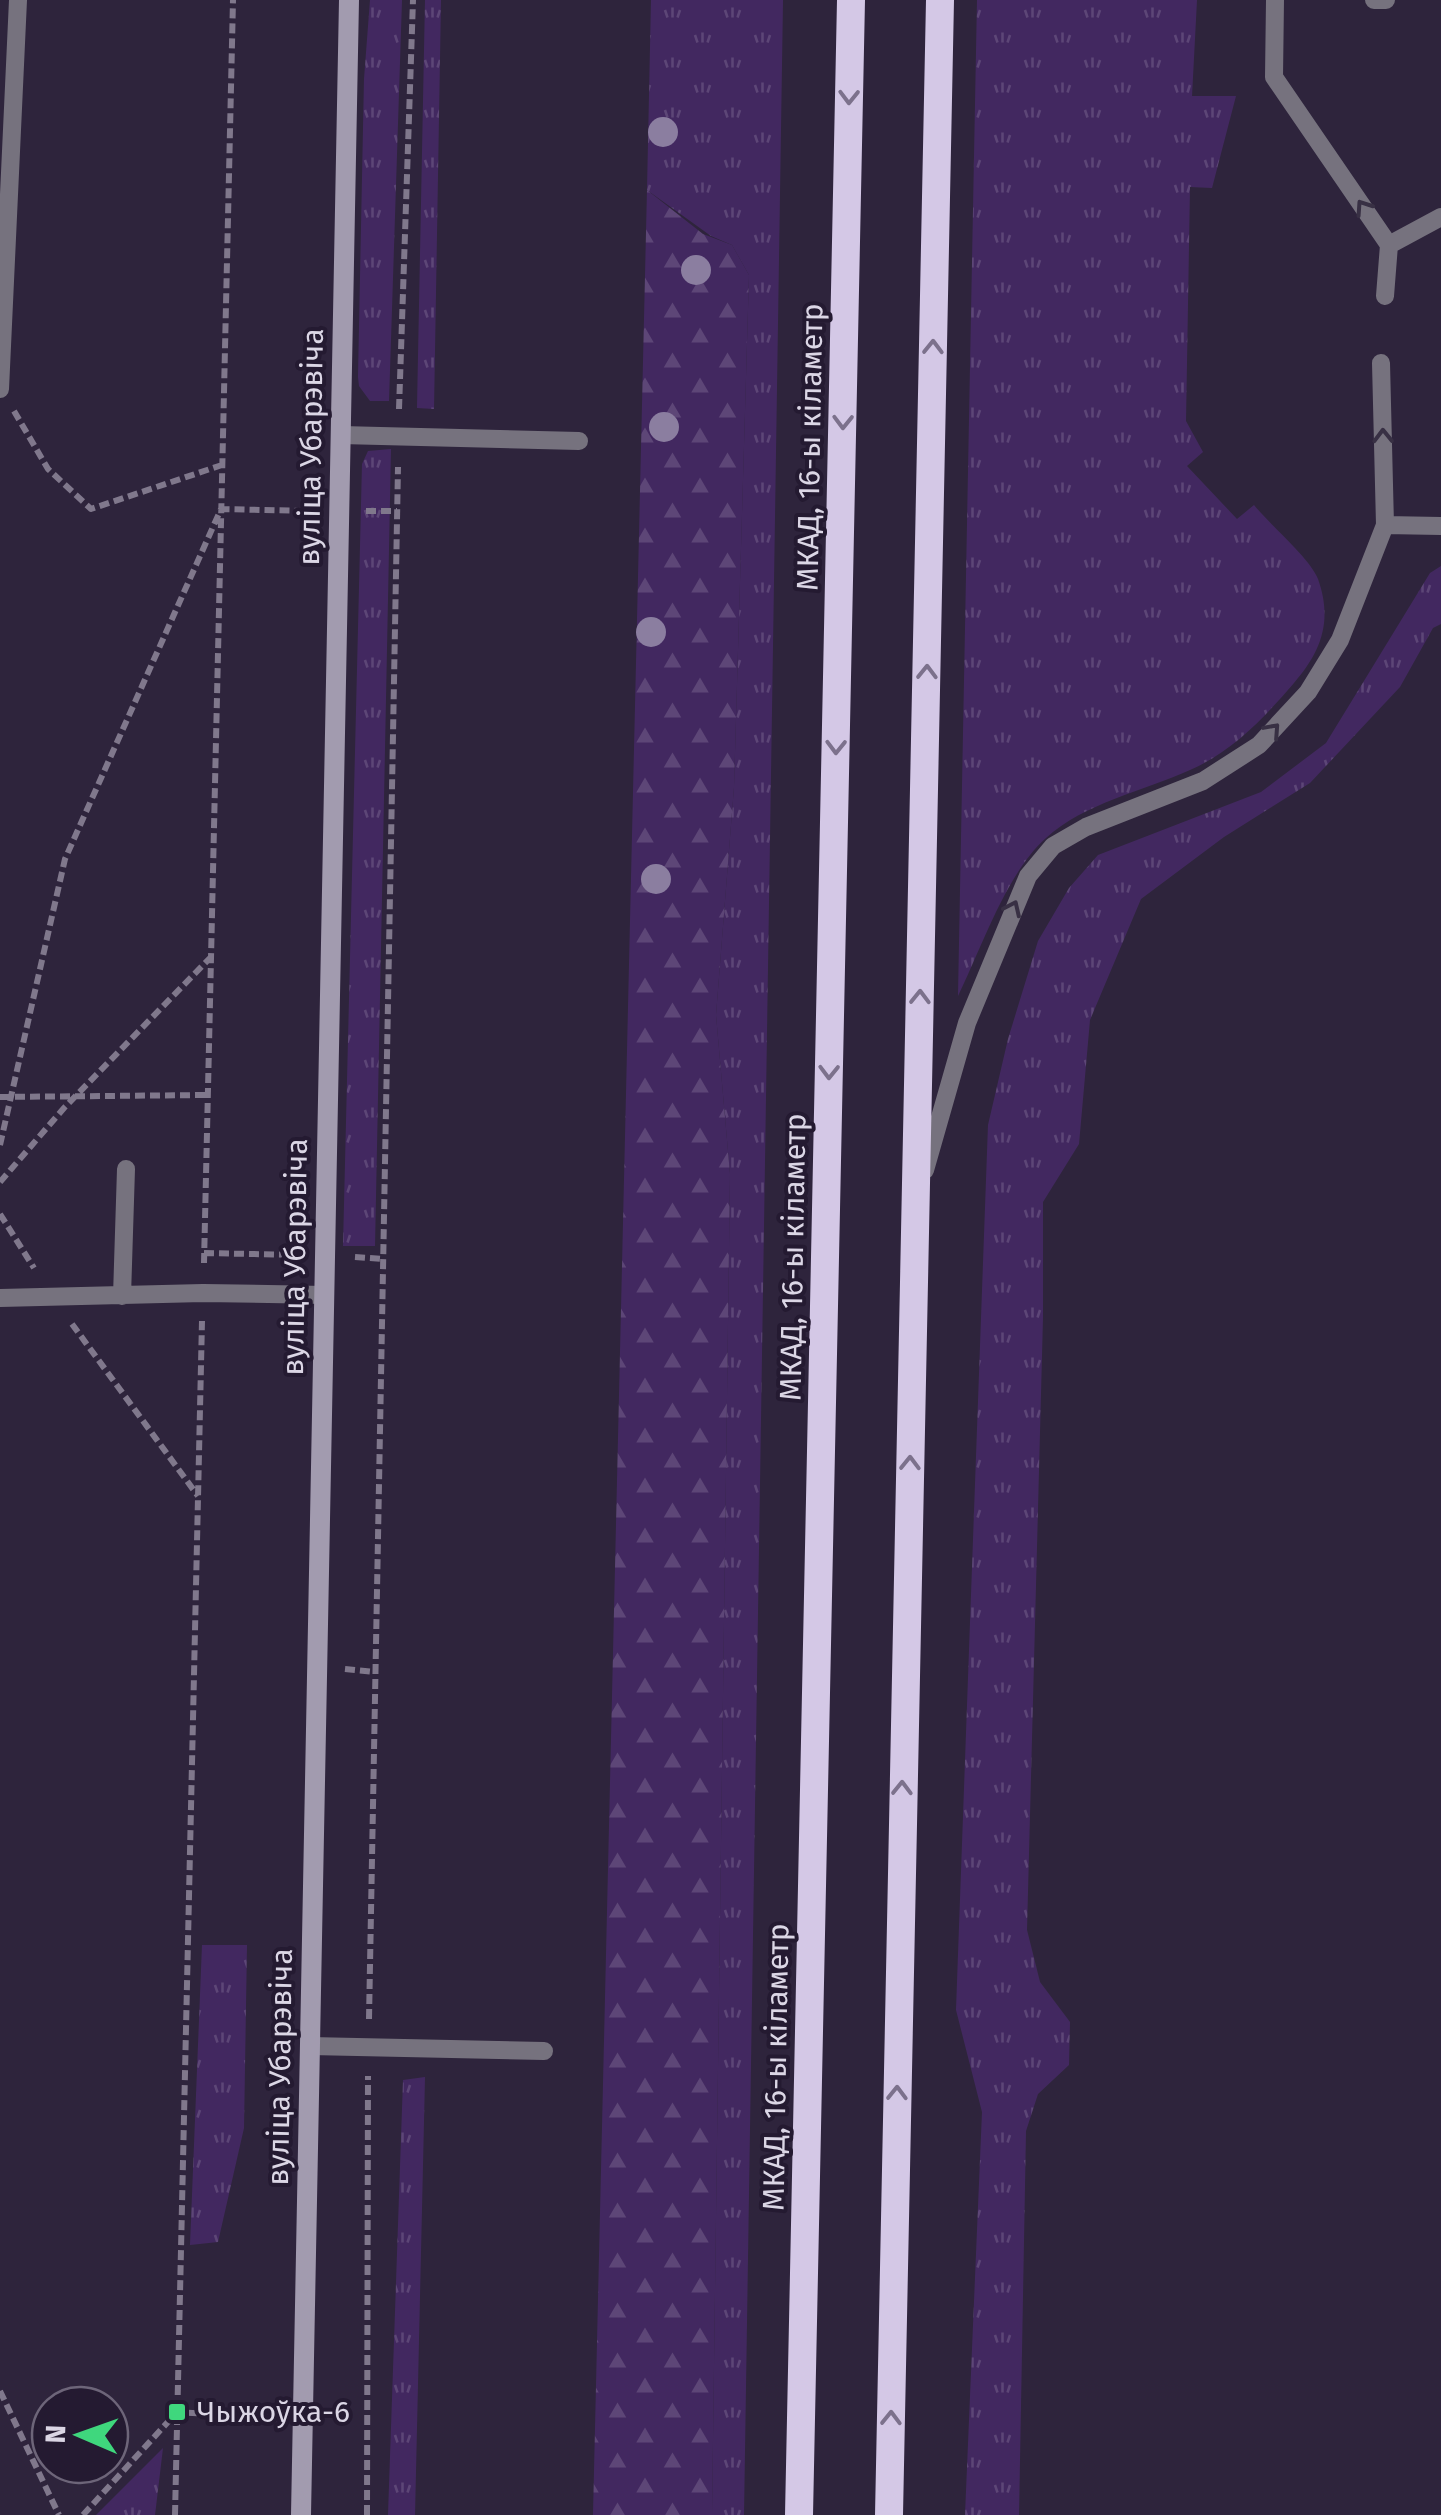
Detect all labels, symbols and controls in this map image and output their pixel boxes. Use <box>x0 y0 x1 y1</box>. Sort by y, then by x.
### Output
one-way arrow <box>839 90 860 106</box>
one-way arrow <box>1357 199 1375 218</box>
street label: МКАД, 16-ы кіламетр <box>789 303 831 591</box>
street label: вуліца Убарэвіча <box>291 328 331 566</box>
one-way arrow <box>922 338 944 354</box>
one-way arrow <box>832 415 853 431</box>
one-way arrow <box>1372 428 1393 444</box>
one-way arrow <box>916 663 937 679</box>
one-way arrow <box>1261 723 1279 742</box>
one-way arrow <box>825 740 847 756</box>
one-way arrow <box>1001 900 1021 918</box>
one-way arrow <box>910 988 931 1004</box>
one-way arrow <box>819 1065 840 1081</box>
street label: МКАД, 16-ы кіламетр <box>772 1113 814 1401</box>
street label: вуліца Убарэвіча <box>275 1138 315 1376</box>
one-way arrow <box>899 1454 921 1470</box>
one-way arrow <box>892 1779 913 1795</box>
street label: МКАД, 16-ы кіламетр <box>755 1923 797 2211</box>
street label: вуліца Убарэвіча <box>260 1948 300 2186</box>
one-way arrow <box>886 2084 908 2100</box>
north arrow <box>30 2385 130 2485</box>
place label: Чыжоўка-6 <box>197 2394 350 2430</box>
marker: Чыжоўка-6 <box>166 2401 188 2423</box>
one-way arrow <box>880 2409 901 2425</box>
text: N <box>39 2424 72 2444</box>

